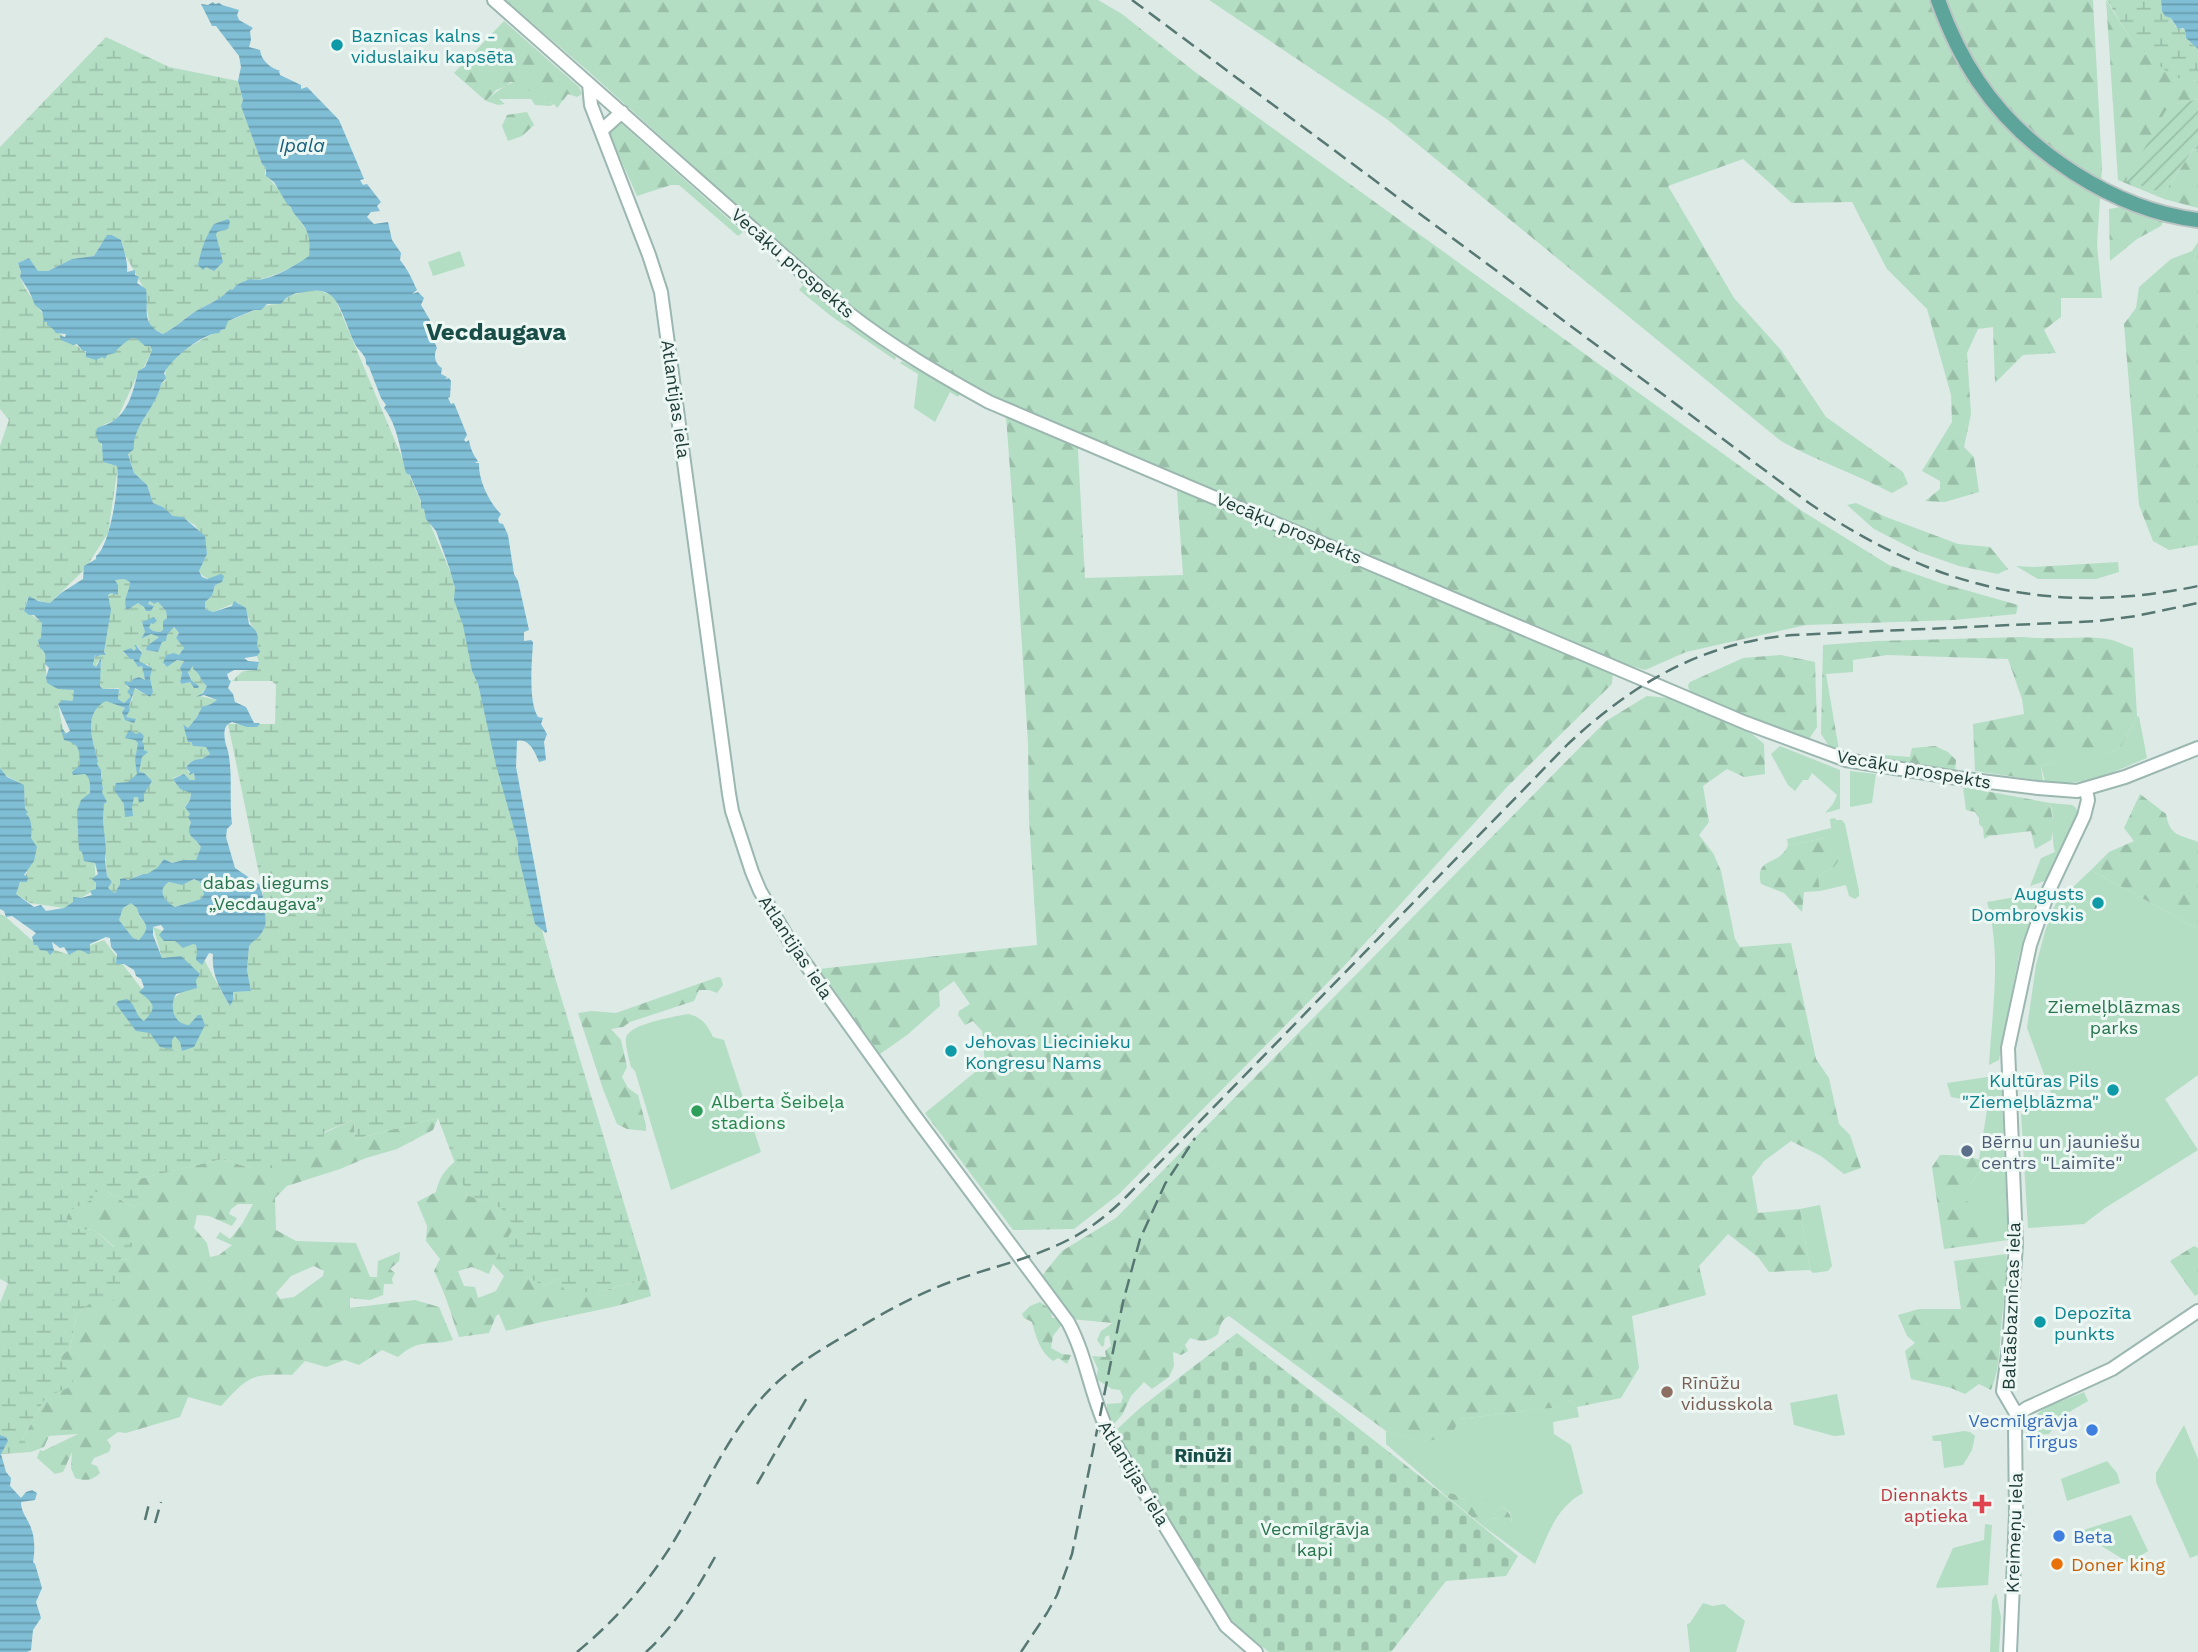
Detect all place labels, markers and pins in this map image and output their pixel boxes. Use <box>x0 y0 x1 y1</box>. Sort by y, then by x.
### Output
place label: Baznīcas kalns - viduslaiku kapsēta <box>351 25 514 67</box>
marker: Baznīcas kalns - viduslaiku kapsēta <box>329 37 345 53</box>
place label: Augusts Dombrovskis <box>1971 883 2084 925</box>
marker: Augusts Dombrovskis <box>2090 895 2106 911</box>
place label: Jehovas Liecinieku Kongresu Nams <box>965 1031 1131 1073</box>
marker: Jehovas Liecinieku Kongresu Nams <box>943 1043 959 1059</box>
place label: Kultūras Pils "Ziemeļblāzma" <box>1962 1070 2099 1112</box>
marker: Kultūras Pils "Ziemeļblāzma" <box>2105 1082 2121 1098</box>
place label: Alberta Šeibeļa stadions <box>711 1091 844 1133</box>
marker: Alberta Šeibeļa stadions <box>689 1103 705 1119</box>
place label: Bērnu un jauniešu centrs "Laimīte" <box>1981 1131 2140 1173</box>
marker: Bērnu un jauniešu centrs "Laimīte" <box>1959 1143 1975 1159</box>
place label: Depozīta punkts <box>2054 1302 2131 1344</box>
marker: Depozīta punkts <box>2032 1314 2048 1330</box>
place label: Rīnūžu vidusskola <box>1681 1372 1773 1414</box>
marker: Rīnūžu vidusskola <box>1659 1384 1675 1400</box>
place label: Vecmīlgrāvja Tirgus <box>1968 1410 2078 1452</box>
marker: Vecmīlgrāvja Tirgus <box>2084 1422 2100 1438</box>
place label: Diennakts aptieka <box>1880 1484 1968 1526</box>
marker: Diennakts aptieka <box>1974 1496 1990 1512</box>
place label: Beta <box>2073 1526 2113 1547</box>
marker: Beta <box>2051 1528 2067 1544</box>
place label: Doner king <box>2071 1554 2166 1575</box>
marker: Doner king <box>2049 1556 2065 1572</box>

